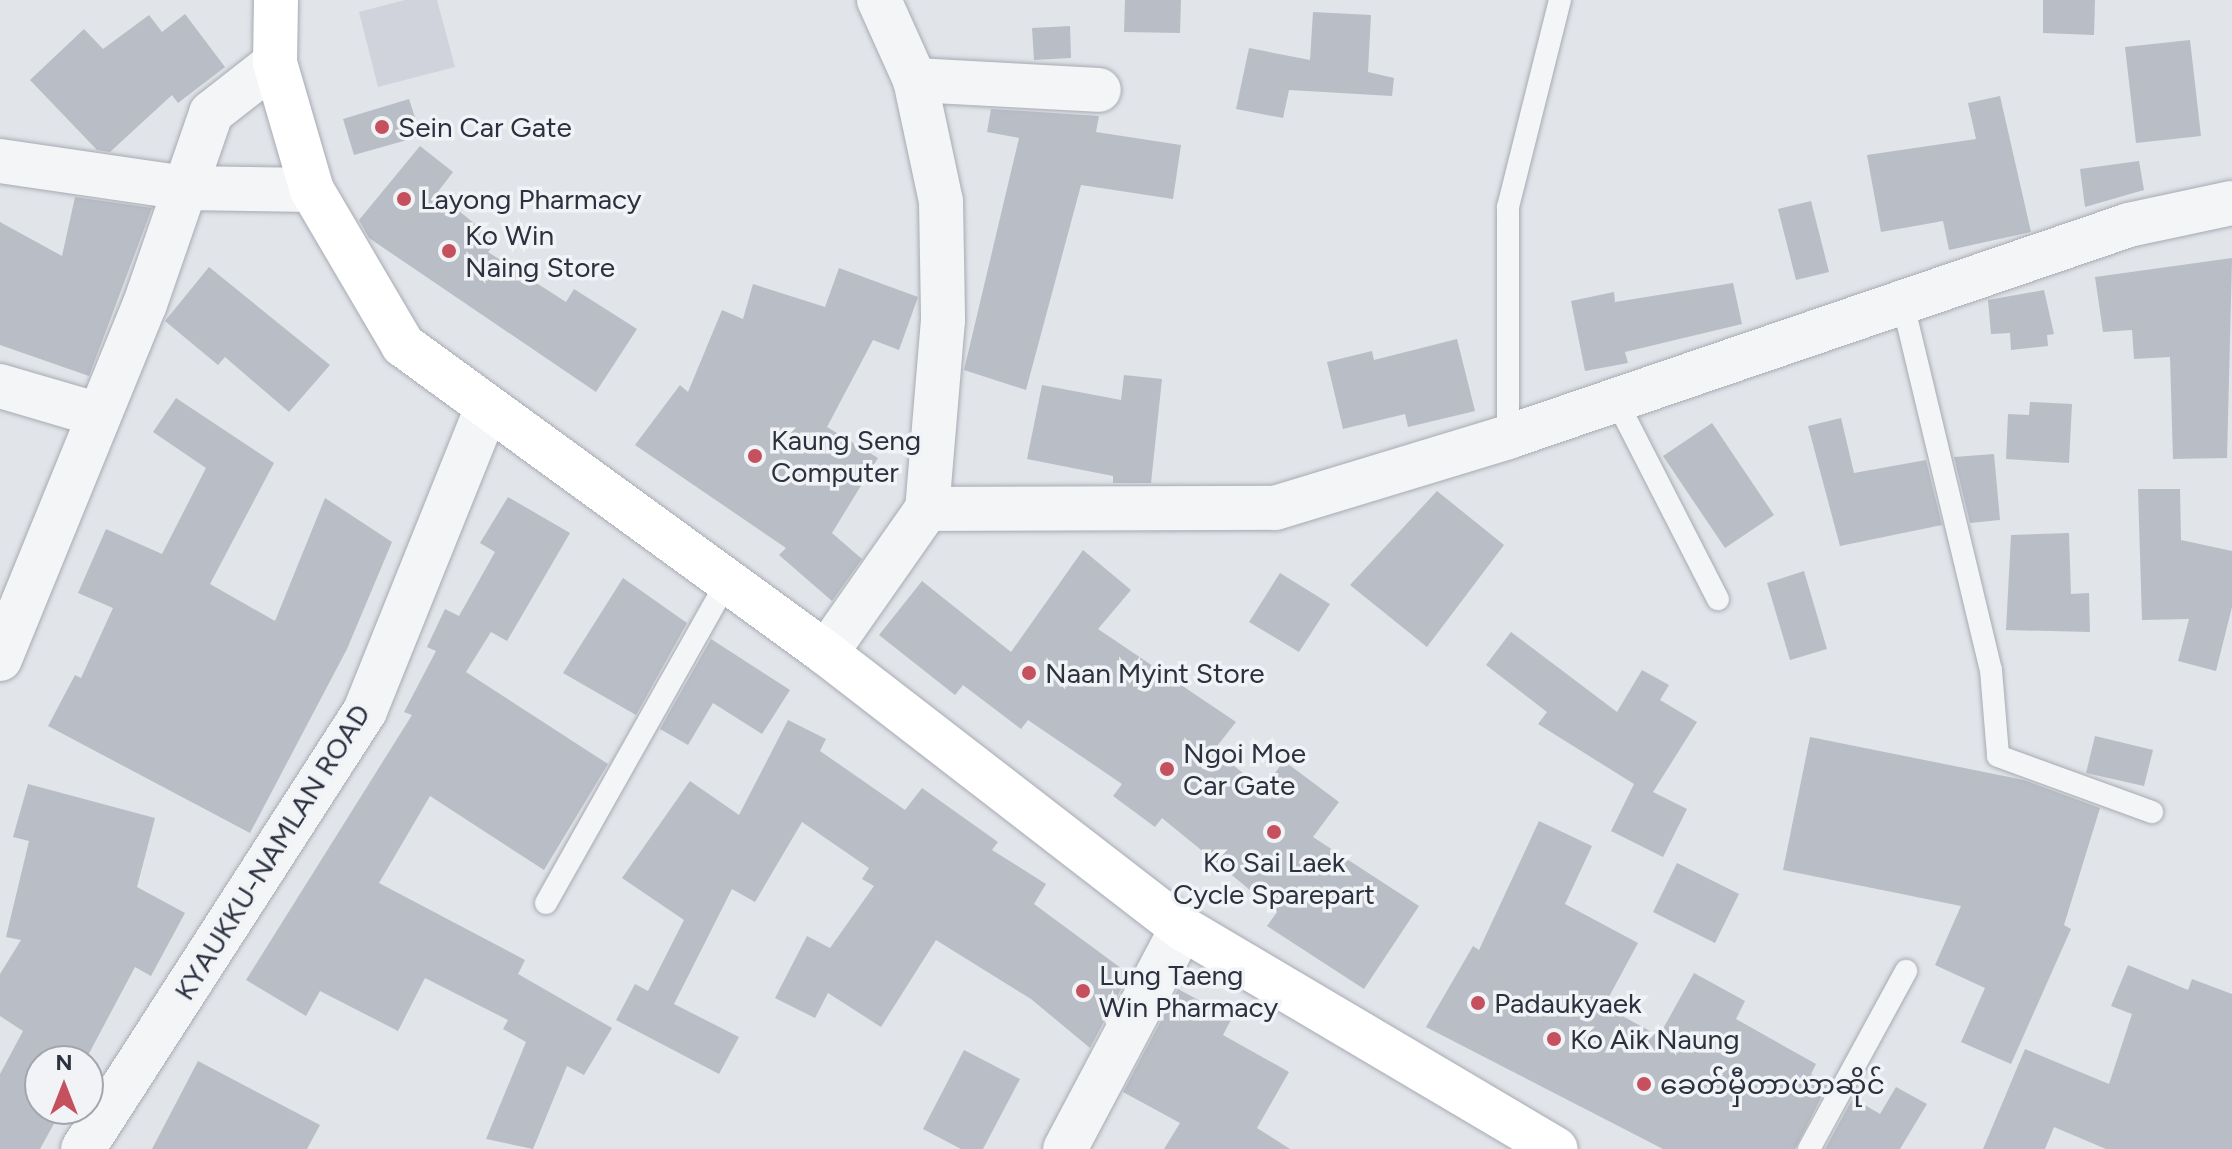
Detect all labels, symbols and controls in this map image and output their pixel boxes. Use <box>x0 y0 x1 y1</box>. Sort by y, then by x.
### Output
place label: Sein Car Gate <box>398 110 572 144</box>
marker: Sein Car Gate <box>373 118 391 136</box>
place label: Layong Pharmacy <box>420 182 641 216</box>
marker: Layong Pharmacy <box>395 190 413 208</box>
place label: Ko Win Naing Store <box>465 218 615 284</box>
marker: Ko Win Naing Store <box>440 242 458 260</box>
place label: Kaung Seng Computer <box>771 423 921 489</box>
marker: Kaung Seng Computer <box>746 447 764 465</box>
place label: Naan Myint Store <box>1045 656 1265 690</box>
marker: Naan Myint Store <box>1020 664 1038 682</box>
street label: KYAUKKU-NAMLAN ROAD <box>167 698 377 1006</box>
place label: Ngoi Moe Car Gate <box>1183 736 1306 802</box>
marker: Ngoi Moe Car Gate <box>1158 760 1176 778</box>
marker: Ko Sai Laek Cycle Sparepart <box>1265 823 1283 841</box>
place label: Ko Sai Laek Cycle Sparepart <box>1173 845 1375 911</box>
place label: Lung Taeng Win Pharmacy <box>1099 958 1278 1024</box>
marker: Lung Taeng Win Pharmacy <box>1074 982 1092 1000</box>
place label: Padaukyaek <box>1494 986 1642 1020</box>
marker: Padaukyaek <box>1469 994 1487 1012</box>
place label: Ko Aik Naung <box>1570 1022 1740 1056</box>
marker: Ko Aik Naung <box>1545 1030 1563 1048</box>
north arrow <box>24 1045 104 1125</box>
text: N <box>55 1049 73 1076</box>
place label: ခေတ်မှီတာယာဆိုင် <box>1660 1067 1885 1101</box>
marker: ခေတ်မှီတာယာဆိုင် <box>1635 1075 1653 1093</box>

